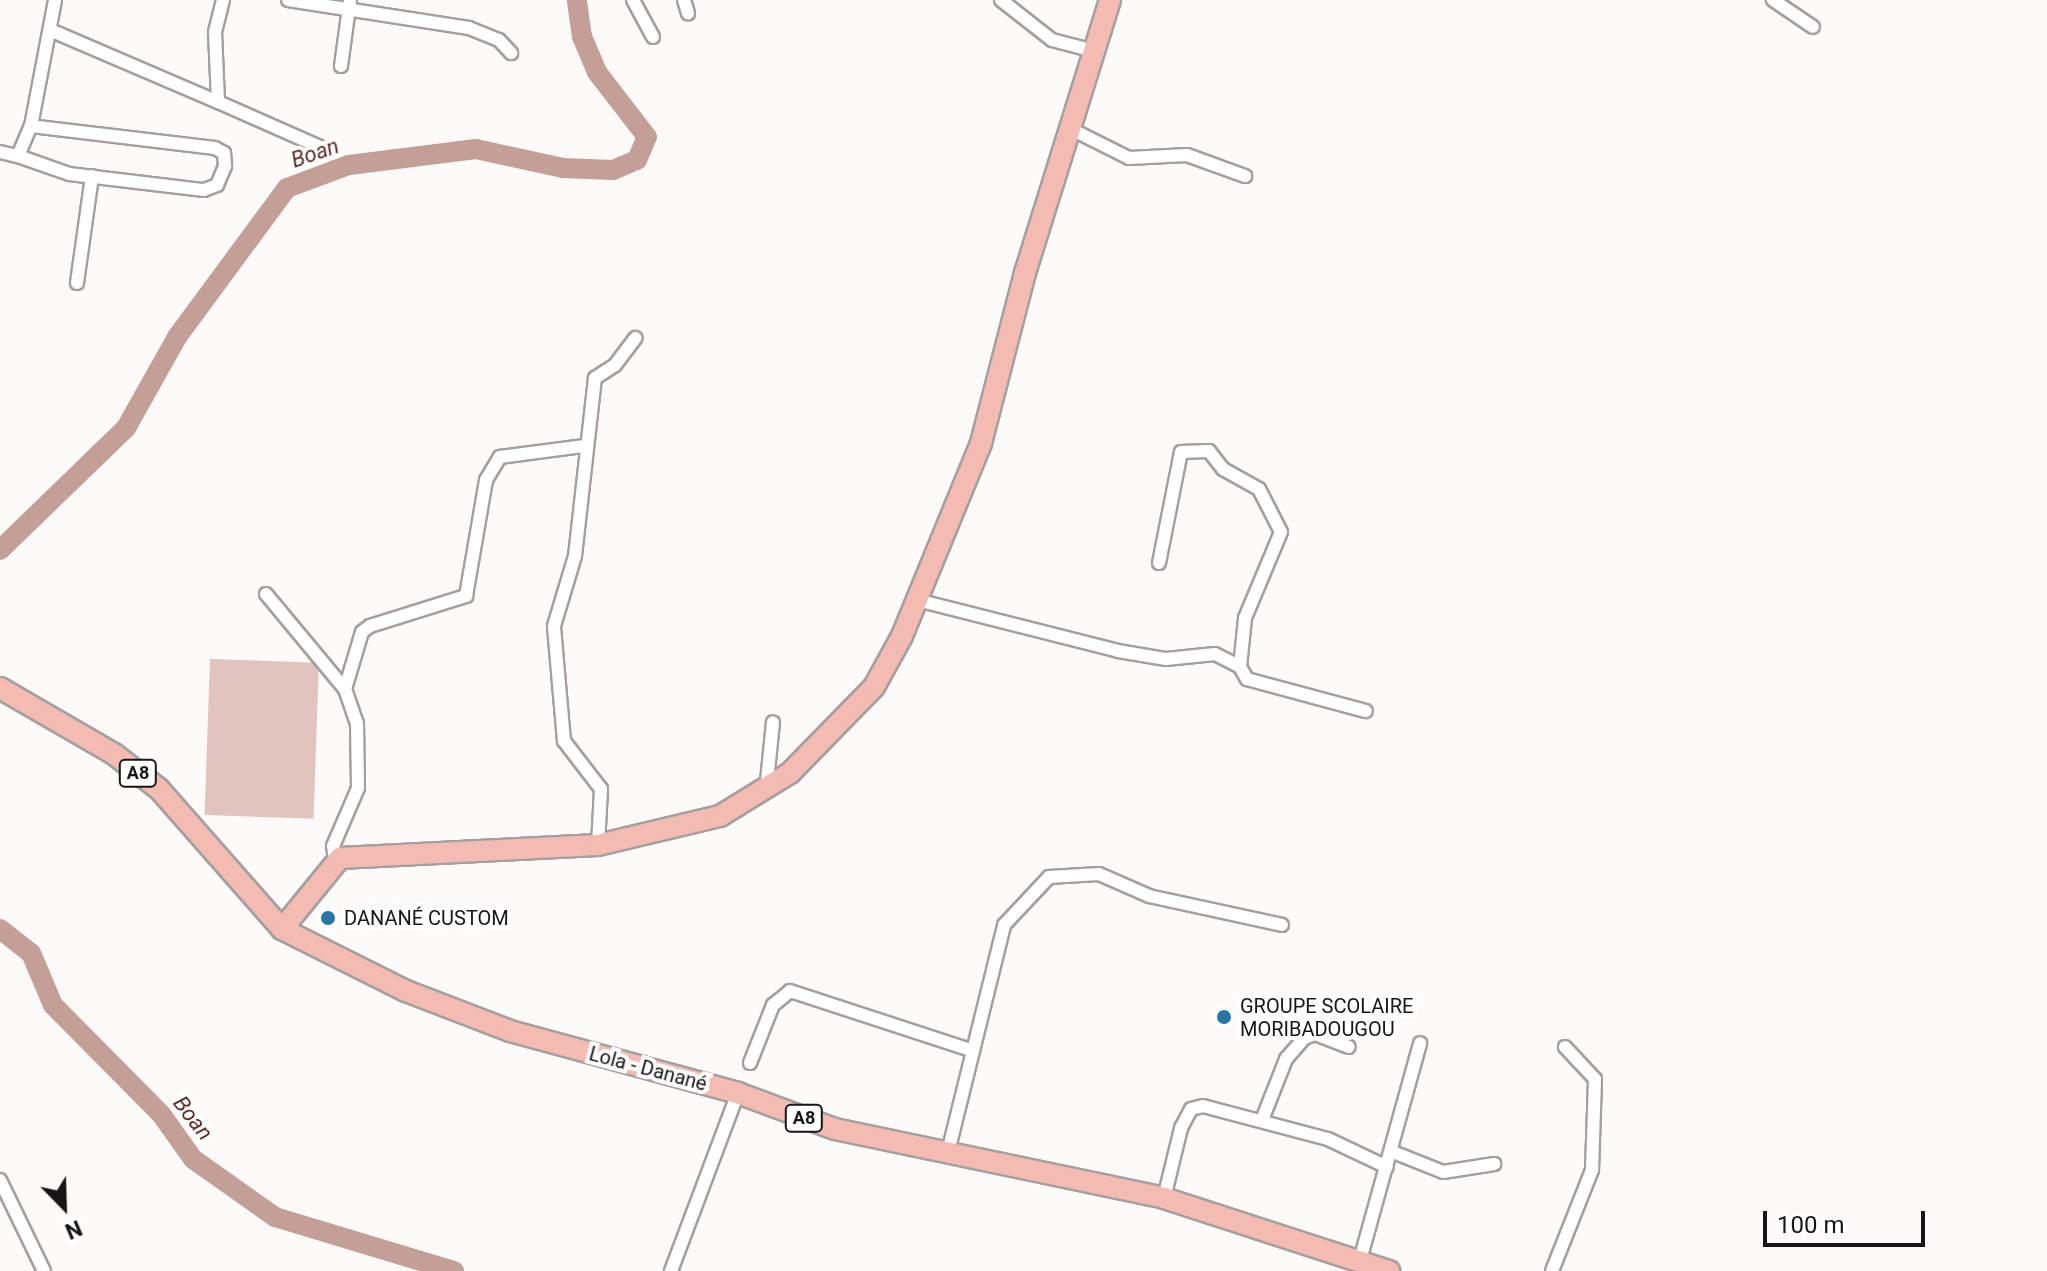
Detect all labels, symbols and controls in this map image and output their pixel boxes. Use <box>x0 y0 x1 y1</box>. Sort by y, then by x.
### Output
water label: Boan <box>288 133 342 173</box>
road number: A8 <box>118 759 158 787</box>
place label: DANANÉ CUSTOM <box>344 906 509 930</box>
marker: DANANÉ CUSTOM <box>319 909 337 927</box>
place label: GROUPE SCOLAIRE MORIBADOUGOU <box>1240 994 1413 1041</box>
marker: GROUPE SCOLAIRE MORIBADOUGOU <box>1215 1008 1233 1026</box>
street label: Lola - Danané <box>586 1042 710 1096</box>
water label: Boan <box>168 1091 218 1145</box>
road number: A8 <box>784 1104 824 1132</box>
north arrow <box>24 1167 104 1247</box>
scale bar <box>1767 1195 1929 1245</box>
text: 100 m <box>1777 1211 1844 1239</box>
text: N <box>62 1215 86 1244</box>

